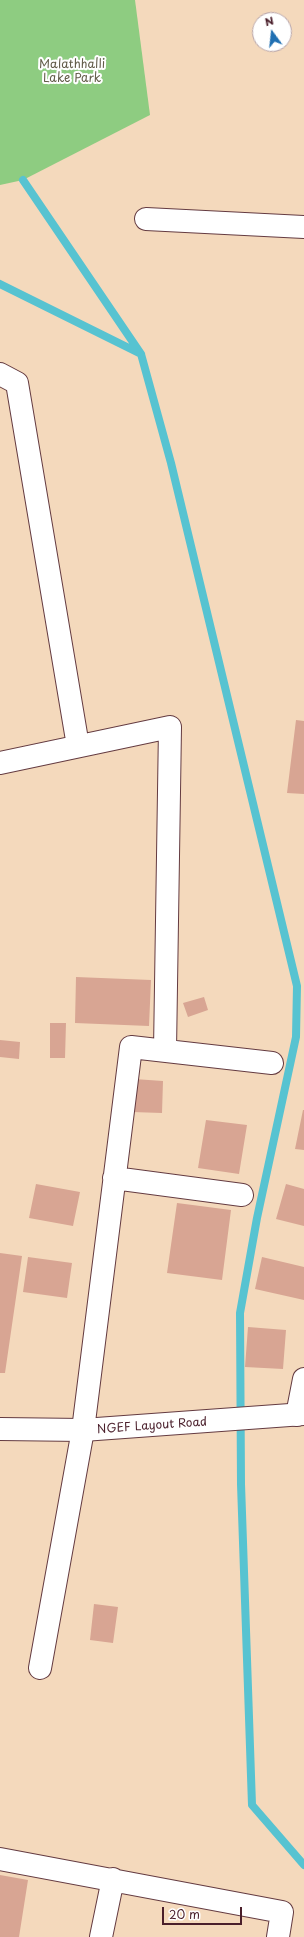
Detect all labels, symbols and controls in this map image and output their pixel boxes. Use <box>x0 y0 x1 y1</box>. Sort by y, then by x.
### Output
north arrow <box>252 12 292 52</box>
text: N <box>263 12 275 30</box>
park label: Malathhalli Lake Park <box>39 58 105 86</box>
street label: NGEF Layout Road <box>97 1415 207 1437</box>
scale bar <box>164 1899 244 1925</box>
text: 20 m <box>169 1905 200 1923</box>

